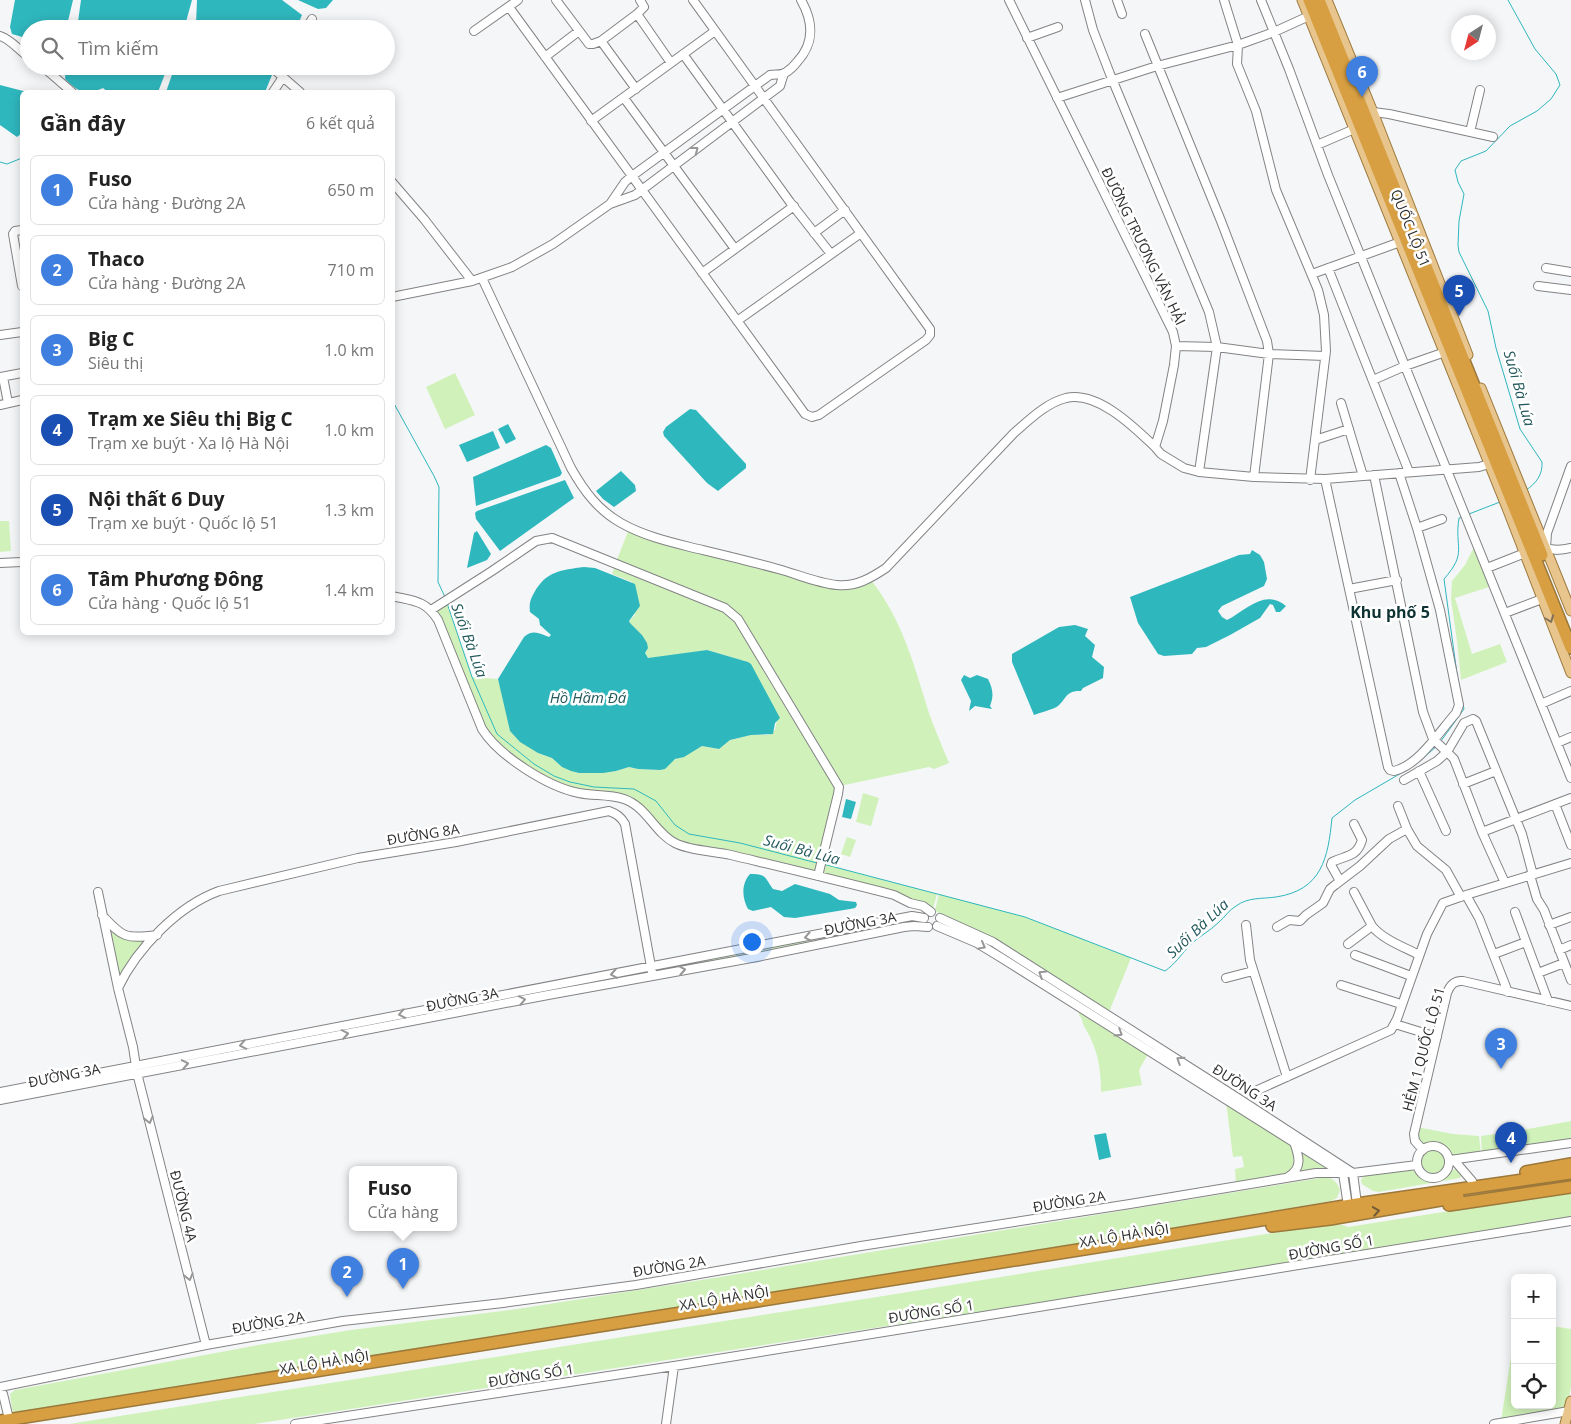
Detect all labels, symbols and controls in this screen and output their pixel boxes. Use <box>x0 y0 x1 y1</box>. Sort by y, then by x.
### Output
north arrow <box>1451 15 1496 60</box>
search box <box>20 20 395 75</box>
icon: search <box>38 34 66 62</box>
text: Tìm kiếm <box>78 35 159 61</box>
pin: 6 <box>1346 56 1378 97</box>
text: Gần đây <box>40 109 125 137</box>
text: 6 kết quả <box>306 112 375 134</box>
one-way arrow <box>689 148 698 156</box>
street label: ĐƯỜNG TRƯƠNG VĂN HẢI <box>1098 164 1190 328</box>
text: Fuso <box>88 166 132 192</box>
text: 1 <box>52 179 62 201</box>
text: 650 m <box>328 179 374 201</box>
street label: QUỐC LỘ 51 <box>1387 186 1435 270</box>
text: Cửa hàng · Đường 2A <box>88 192 245 214</box>
text: Thaco <box>88 246 145 272</box>
text: 2 <box>52 259 62 281</box>
text: 710 m <box>328 259 374 281</box>
text: Cửa hàng · Đường 2A <box>88 272 245 294</box>
pin: 5 <box>1443 275 1475 316</box>
text: Big C <box>88 326 134 352</box>
text: 3 <box>52 339 62 361</box>
text: 1.0 km <box>324 339 374 361</box>
water label: Suối Bà Lúa <box>1500 348 1541 429</box>
text: Siêu thị <box>88 352 143 374</box>
text: Trạm xe Siêu thị Big C <box>88 406 293 432</box>
text: 4 <box>52 419 62 441</box>
text: 1.0 km <box>324 419 374 441</box>
text: Trạm xe buýt · Xa lộ Hà Nội <box>88 432 289 454</box>
text: Nội thất 6 Duy <box>88 486 225 512</box>
text: 5 <box>52 499 62 521</box>
text: 1.3 km <box>324 499 374 521</box>
text: Trạm xe buýt · Quốc lộ 51 <box>88 512 278 534</box>
text: Tâm Phương Đông <box>88 566 263 592</box>
text: 6 <box>52 579 62 601</box>
text: 1.4 km <box>324 579 374 601</box>
text: Cửa hàng · Quốc lộ 51 <box>88 592 251 614</box>
water label: Suối Bà Lúa <box>447 600 493 681</box>
district label: Khu phố 5 <box>1350 601 1430 623</box>
one-way arrow <box>1544 614 1554 622</box>
water label: Hồ Hầm Đá <box>550 687 627 707</box>
street label: ĐƯỜNG 8A <box>385 819 461 849</box>
water label: Suối Bà Lúa <box>762 829 843 869</box>
water label: Suối Bà Lúa <box>1162 894 1233 962</box>
street label: ĐƯỜNG 3A <box>822 907 898 939</box>
your location <box>739 929 765 955</box>
one-way arrow <box>803 931 812 942</box>
one-way arrow <box>976 940 985 950</box>
one-way arrow <box>677 966 686 976</box>
one-way arrow <box>609 968 618 978</box>
one-way arrow <box>1039 971 1048 980</box>
street label: ĐƯỜNG 3A <box>424 983 500 1015</box>
street label: HẺM 1 QUỐC LỘ 51 <box>1397 985 1449 1113</box>
one-way arrow <box>517 995 526 1006</box>
one-way arrow <box>398 1009 407 1019</box>
one-way arrow <box>1114 1026 1123 1036</box>
pin: 3 <box>1485 1028 1517 1069</box>
one-way arrow <box>341 1029 349 1040</box>
one-way arrow <box>238 1039 247 1049</box>
one-way arrow <box>1176 1057 1185 1067</box>
street label: ĐƯỜNG 3A <box>26 1059 102 1091</box>
one-way arrow <box>181 1059 190 1069</box>
street label: ĐƯỜNG 3A <box>1209 1059 1281 1115</box>
one-way arrow <box>143 1115 154 1124</box>
pin: 4 <box>1495 1122 1527 1163</box>
popup <box>349 1166 457 1231</box>
street label: ĐƯỜNG 4A <box>166 1168 202 1244</box>
text: Fuso <box>368 1175 412 1201</box>
street label: ĐƯỜNG 2A <box>1031 1186 1107 1216</box>
text: Cửa hàng <box>368 1201 438 1223</box>
one-way arrow <box>1372 1207 1380 1217</box>
street label: XA LỘ HÀ NỘI <box>1078 1219 1170 1251</box>
street label: ĐƯỜNG SỐ 1 <box>1287 1230 1375 1264</box>
pin: 1 <box>387 1248 419 1289</box>
street label: ĐƯỜNG 2A <box>631 1251 707 1281</box>
pin: 2 <box>331 1256 363 1297</box>
one-way arrow <box>183 1273 194 1282</box>
map controls <box>1511 1274 1556 1409</box>
button: + <box>1511 1274 1556 1319</box>
street label: XA LỘ HÀ NỘI <box>678 1282 770 1314</box>
street label: ĐƯỜNG SỐ 1 <box>887 1295 975 1327</box>
street label: ĐƯỜNG 2A <box>230 1306 306 1338</box>
button: − <box>1511 1319 1556 1364</box>
street label: XA LỘ HÀ NỘI <box>278 1346 370 1378</box>
street label: ĐƯỜNG SỐ 1 <box>487 1359 575 1391</box>
button: locate <box>1511 1364 1556 1409</box>

